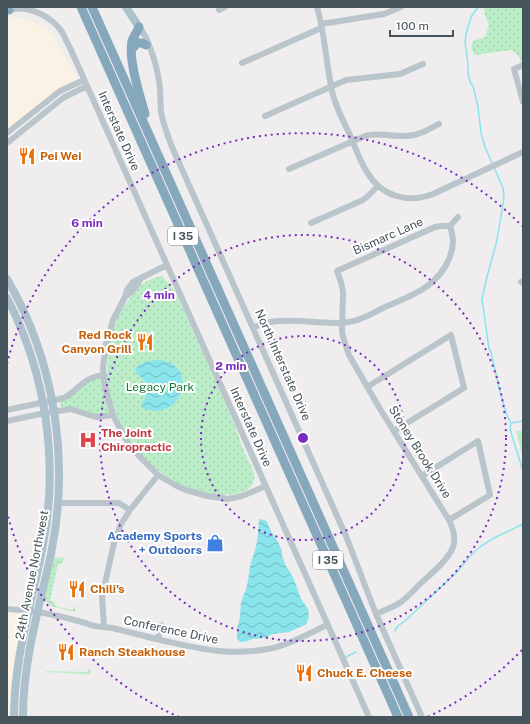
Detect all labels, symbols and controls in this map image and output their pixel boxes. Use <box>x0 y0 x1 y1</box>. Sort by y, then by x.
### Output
scale bar <box>390 12 453 38</box>
text: 100 m <box>396 19 429 33</box>
street label: Interstate Drive <box>95 89 143 173</box>
restaurant icon: Pei Wei <box>17 146 37 166</box>
place label: Pei Wei <box>40 149 81 163</box>
street label: Bismarc Lane <box>351 214 425 258</box>
text: 6 min <box>71 216 103 230</box>
road number: I 35 <box>168 227 198 245</box>
text: 4 min <box>143 288 175 302</box>
street label: North Interstate Drive <box>252 307 314 423</box>
place label: Red Rock Canyon Grill <box>62 328 132 356</box>
restaurant icon: Red Rock Canyon Grill <box>135 332 155 352</box>
text: 2 min <box>215 359 247 373</box>
park label: Legacy Park <box>126 380 195 394</box>
street label: Interstate Drive <box>227 385 275 469</box>
street label: Stoney Brook Drive <box>386 403 454 501</box>
place label: The Joint Chiropractic <box>101 426 172 454</box>
hospital icon: The Joint Chiropractic <box>78 430 98 450</box>
centre of rings <box>296 431 310 445</box>
street label: 24th Avenue Northwest <box>13 509 51 641</box>
place label: Academy Sports + Outdoors <box>107 529 202 557</box>
shop icon: Academy Sports + Outdoors <box>205 533 225 553</box>
road number: I 35 <box>313 551 343 569</box>
restaurant icon: Chili's <box>67 579 87 599</box>
place label: Chili's <box>90 582 125 596</box>
street label: Conference Drive <box>122 613 220 647</box>
restaurant icon: Ranch Steakhouse <box>56 642 76 662</box>
place label: Ranch Steakhouse <box>79 645 185 659</box>
restaurant icon: Chuck E. Cheese <box>294 663 314 683</box>
place label: Chuck E. Cheese <box>317 666 412 680</box>

